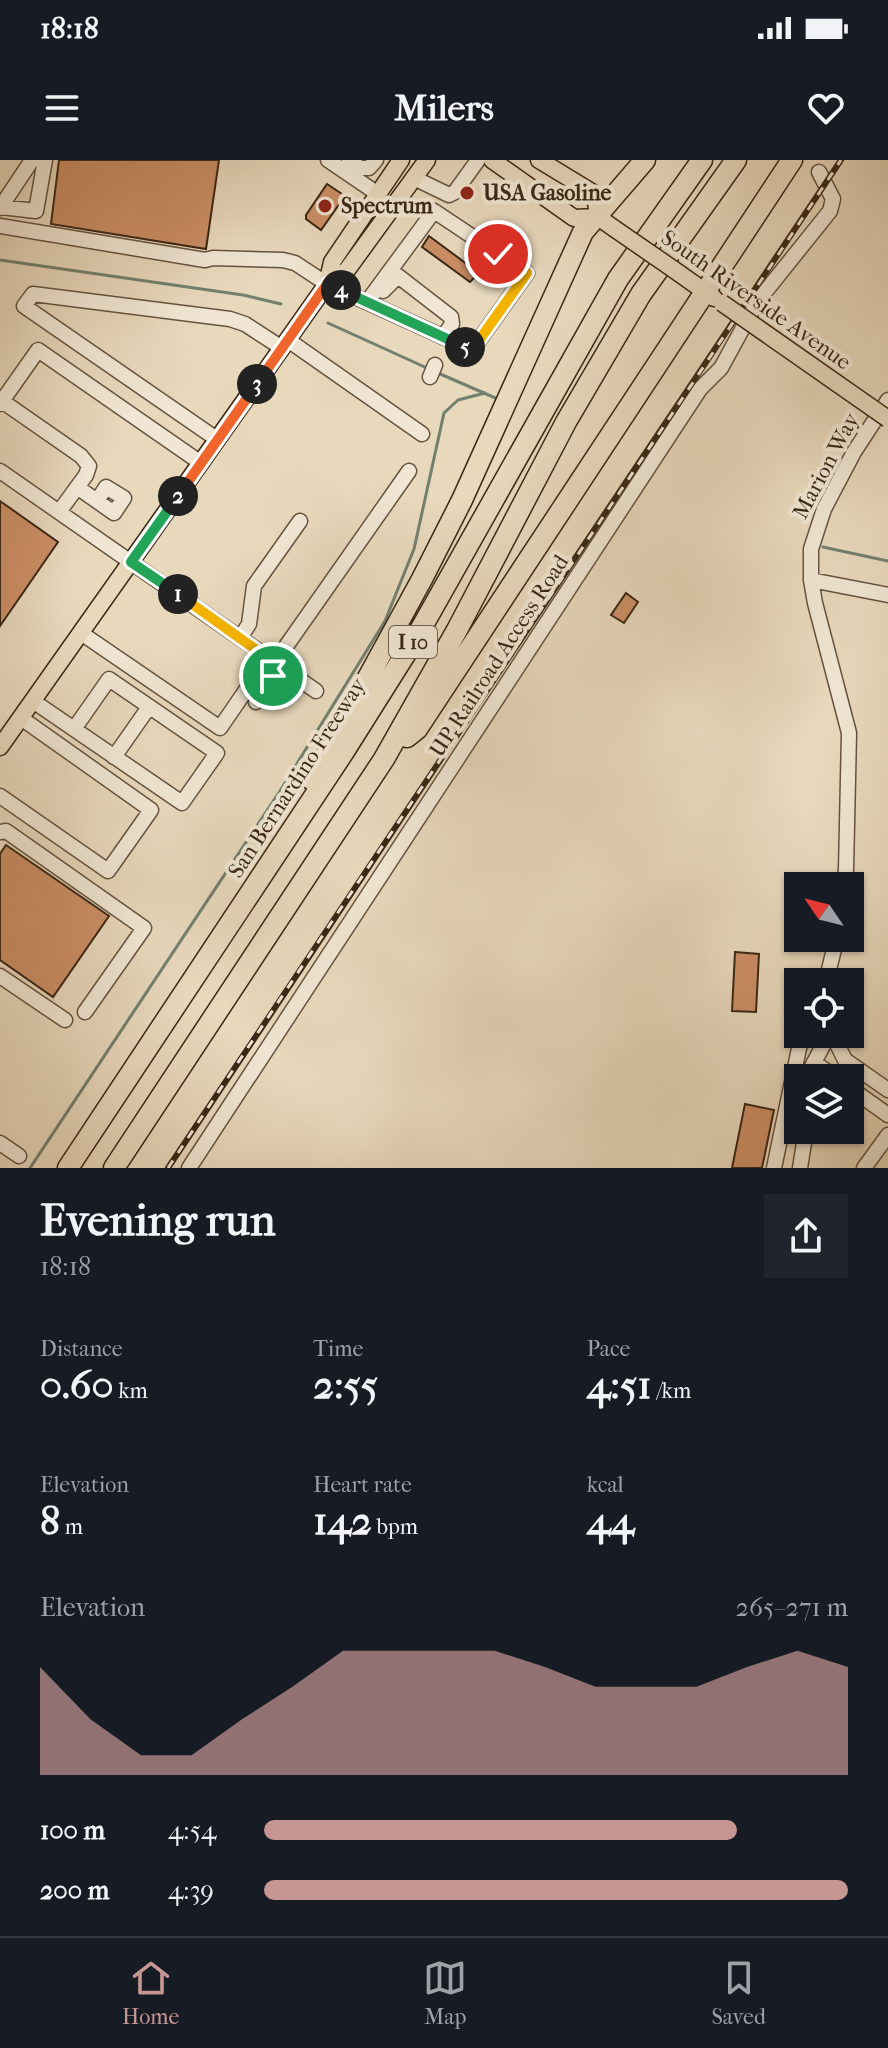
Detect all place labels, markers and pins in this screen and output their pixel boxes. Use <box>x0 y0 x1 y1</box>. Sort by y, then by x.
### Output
place label: USA Gasoline <box>482 180 612 206</box>
marker: USA Gasoline <box>458 184 476 202</box>
place label: Spectrum <box>341 193 434 219</box>
marker: Spectrum <box>316 197 334 215</box>
pin <box>464 220 532 288</box>
pin: 4 <box>321 270 361 310</box>
pin: 5 <box>445 327 485 367</box>
pin: 3 <box>237 364 277 404</box>
pin: 2 <box>158 476 198 516</box>
pin: 1 <box>158 574 198 614</box>
pin <box>239 642 307 710</box>

